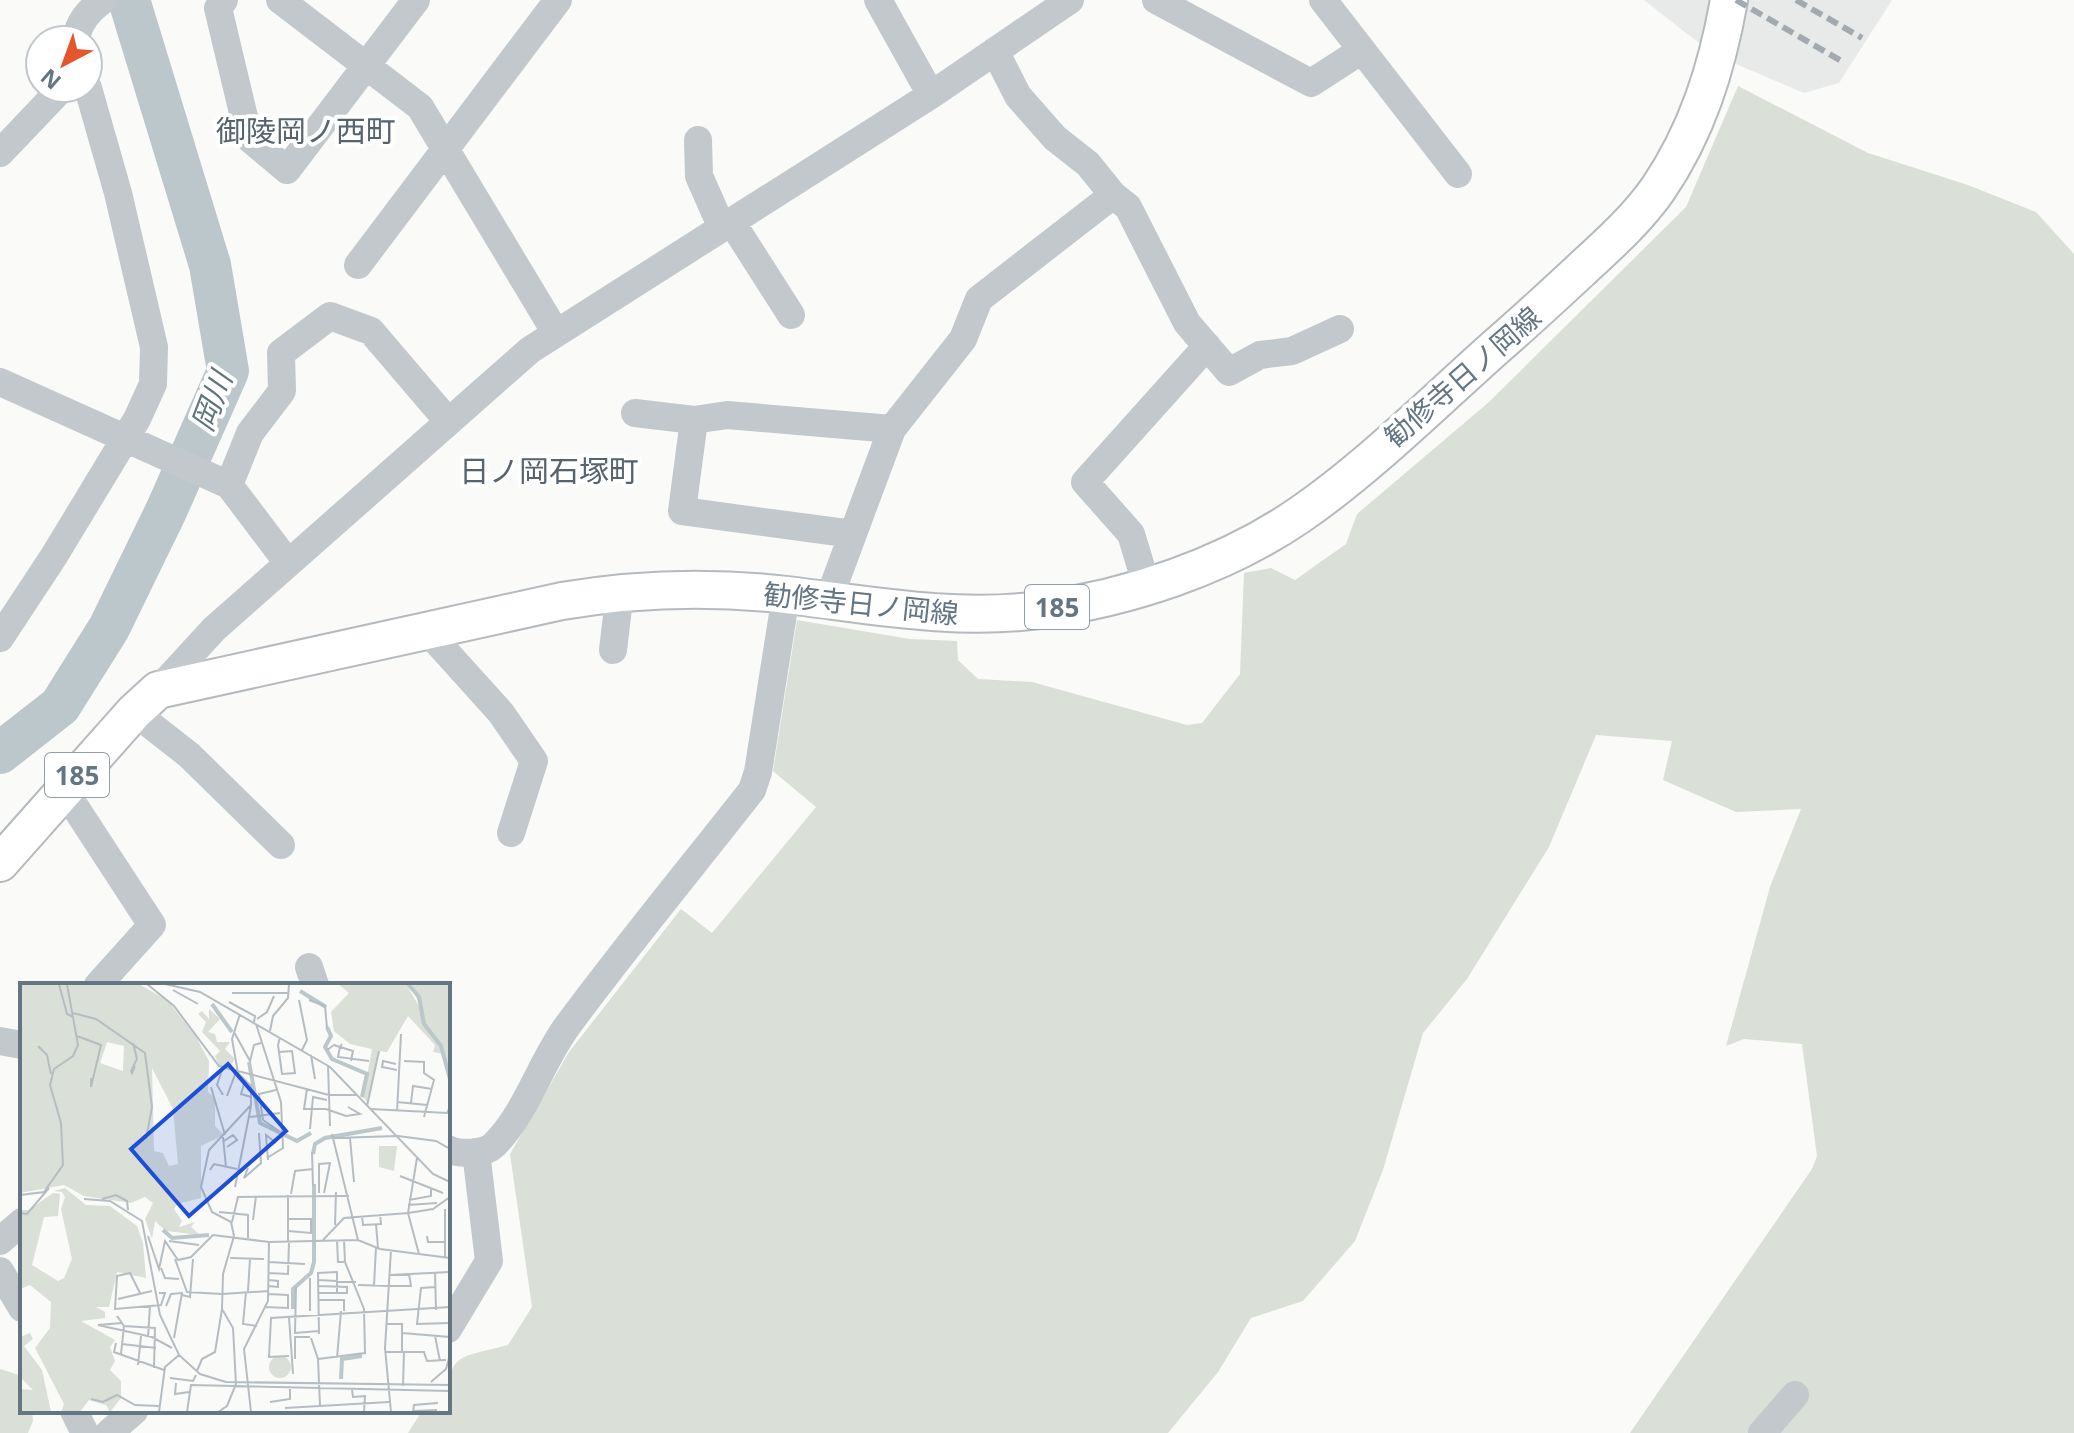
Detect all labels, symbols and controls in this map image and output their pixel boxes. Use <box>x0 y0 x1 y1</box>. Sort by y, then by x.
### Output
north arrow <box>24 24 104 104</box>
text: N <box>34 63 67 97</box>
district label: 御陵岡ノ西町 <box>216 110 396 151</box>
street label: 勧修寺日ノ岡線 <box>1376 297 1548 455</box>
water label: 岡川 <box>181 363 242 436</box>
district label: 日ノ岡石塚町 <box>459 450 639 491</box>
street label: 勧修寺日ノ岡線 <box>762 574 960 632</box>
road number: 185 <box>1025 585 1089 629</box>
road number: 185 <box>45 753 109 797</box>
inset map <box>20 983 450 1413</box>

